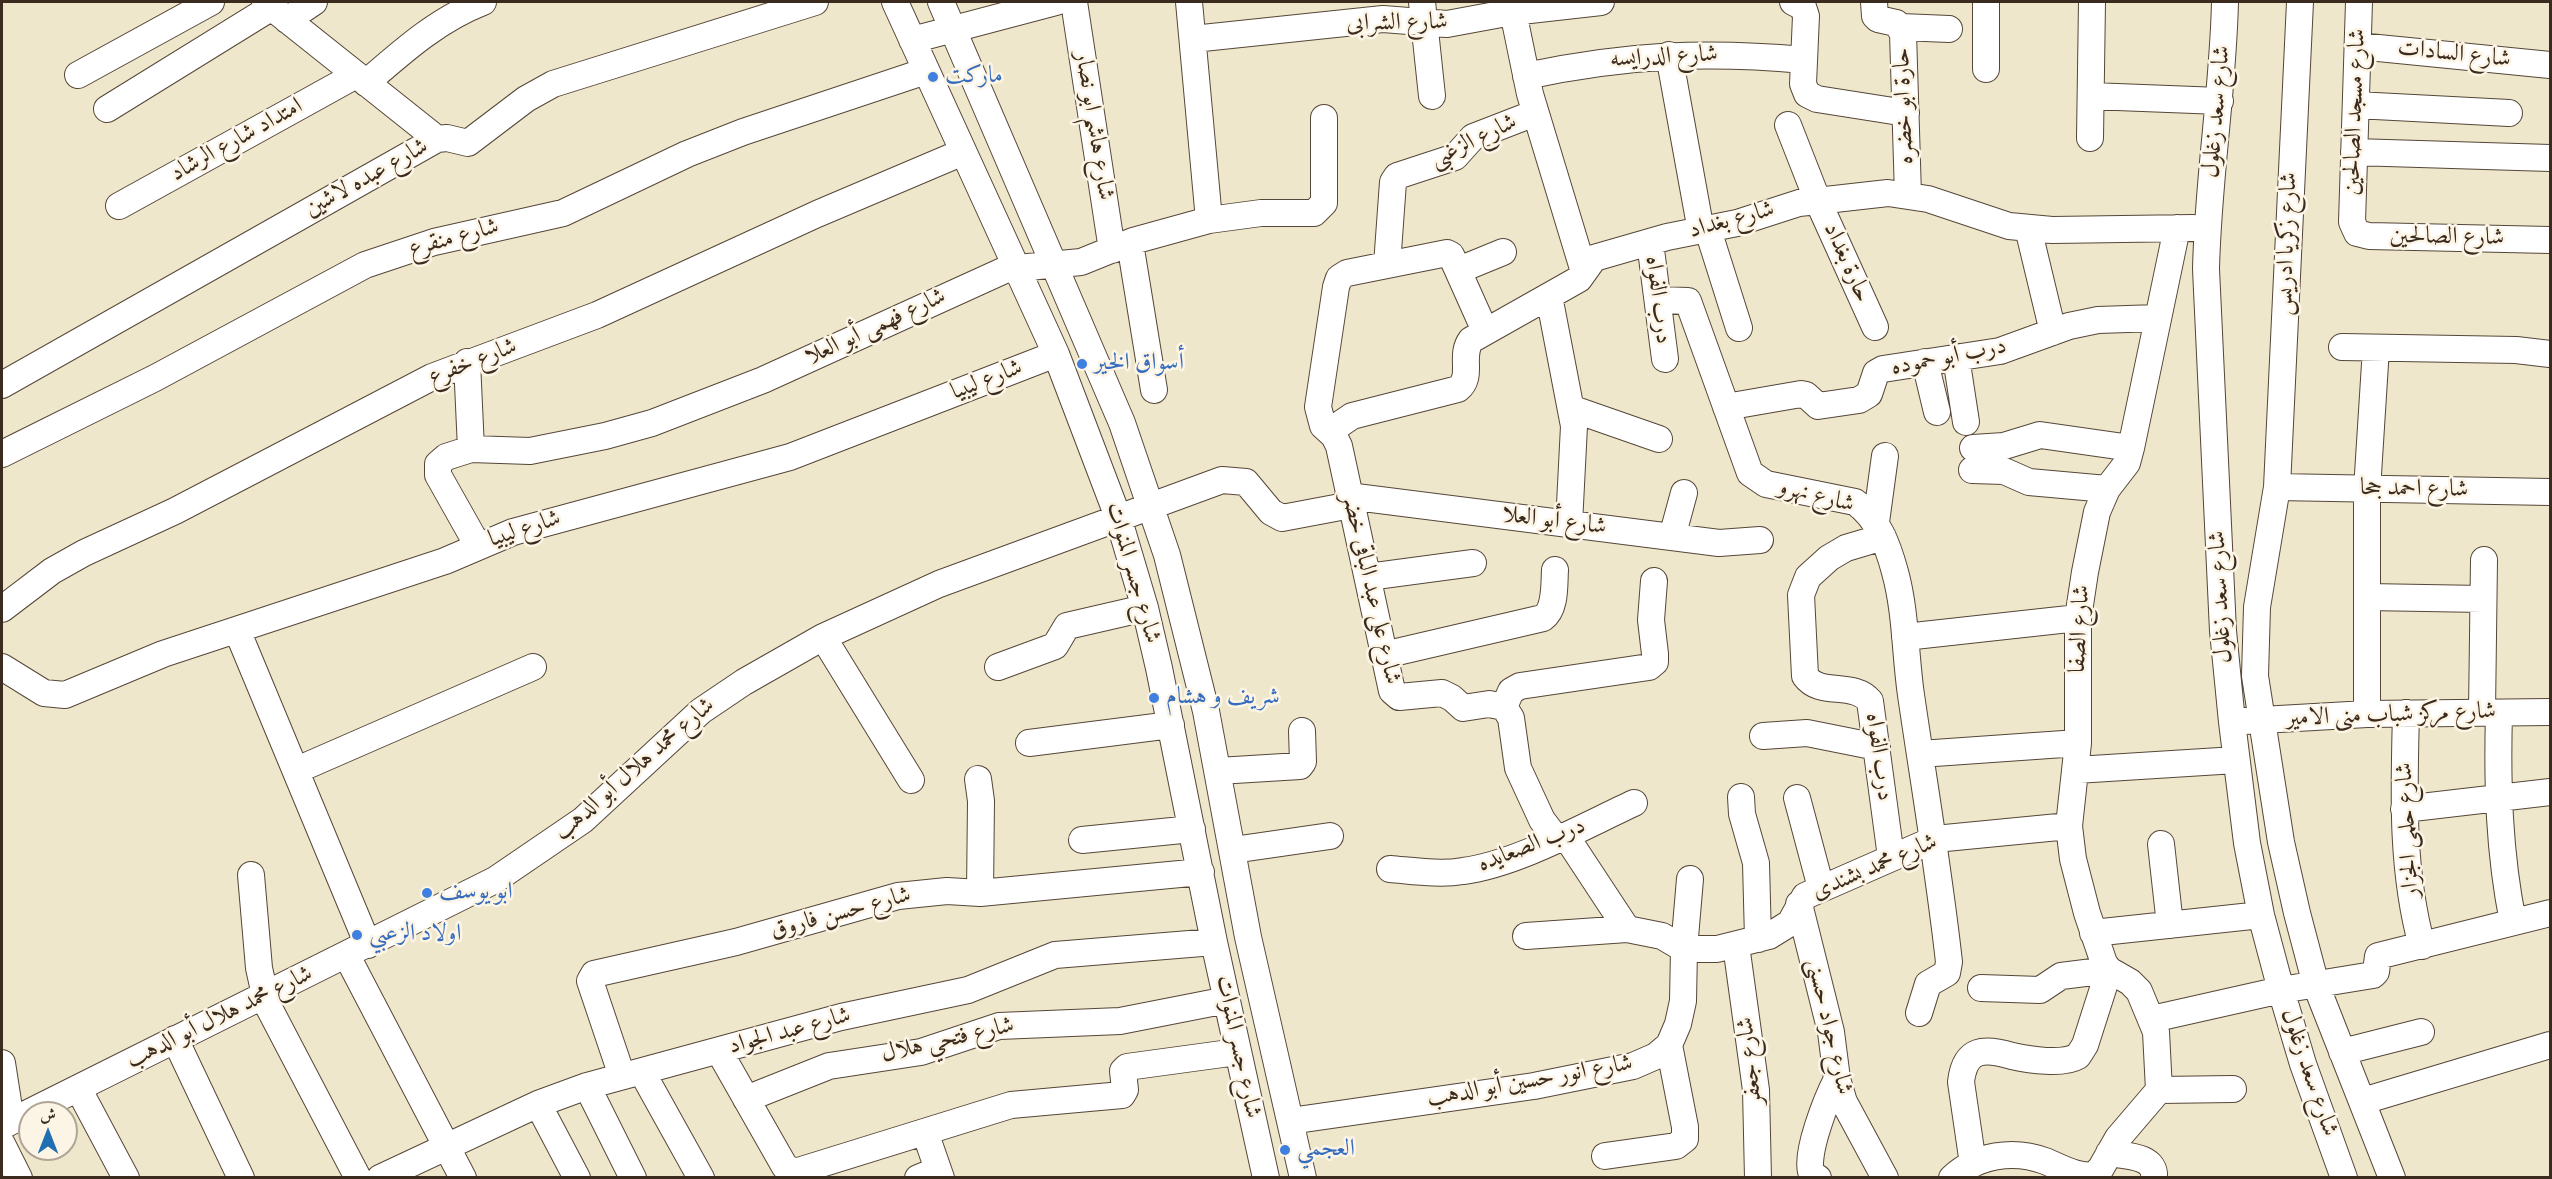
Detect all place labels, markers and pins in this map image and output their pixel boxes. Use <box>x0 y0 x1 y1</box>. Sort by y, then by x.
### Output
place label: ماركت <box>945 63 1003 91</box>
marker: ماركت <box>926 70 940 84</box>
place label: أسواق الخير <box>1094 350 1184 378</box>
marker: أسواق الخير <box>1075 357 1089 371</box>
place label: شريف و هشام <box>1166 684 1280 712</box>
marker: شريف و هشام <box>1147 691 1161 705</box>
place label: ابو يوسف <box>439 879 513 907</box>
marker: ابو يوسف <box>420 886 434 900</box>
place label: اولاد الزعبي <box>369 921 461 949</box>
marker: اولاد الزعبي <box>350 928 364 942</box>
place label: العجمي <box>1297 1136 1355 1164</box>
marker: العجمي <box>1278 1143 1292 1157</box>

